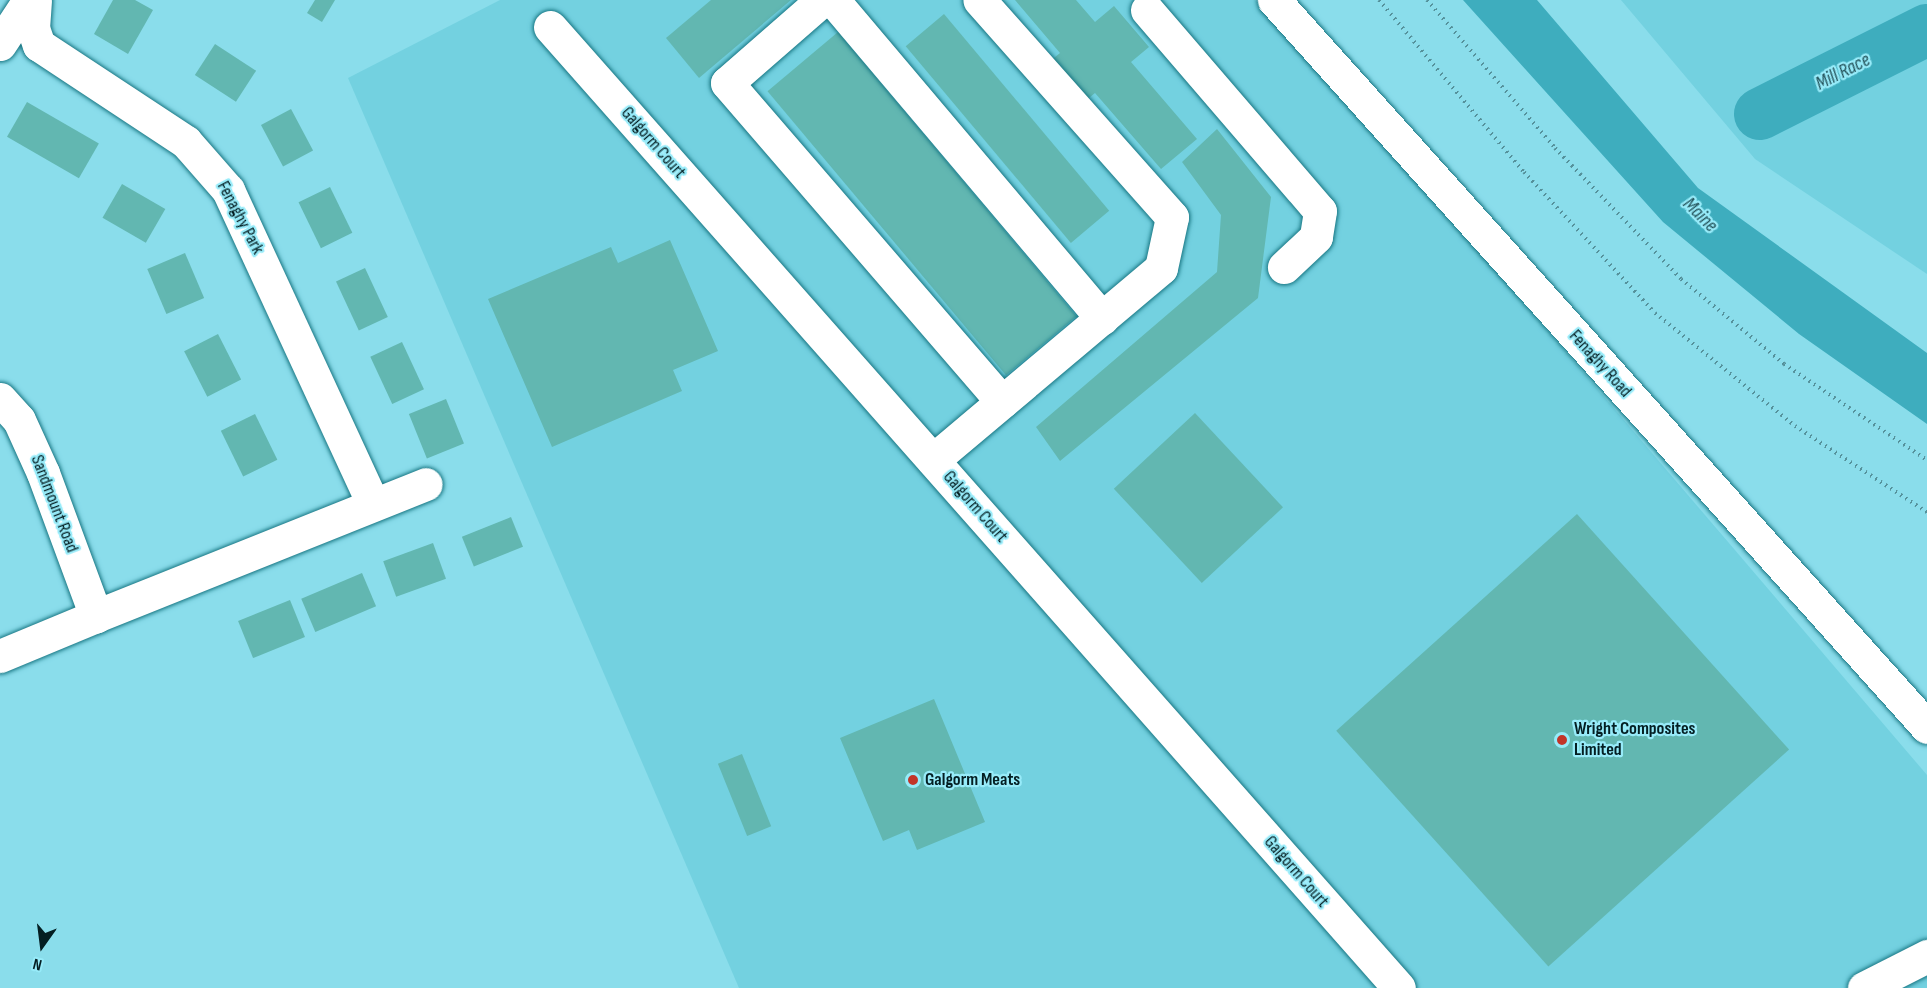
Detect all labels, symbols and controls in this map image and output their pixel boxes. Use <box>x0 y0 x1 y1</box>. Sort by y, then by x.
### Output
water label: Mill Race <box>1812 48 1874 96</box>
street label: Galgorm Court <box>616 103 690 183</box>
street label: Fenaghy Park <box>212 178 268 258</box>
water label: Maine <box>1678 193 1722 237</box>
street label: Fenaghy Road <box>1564 326 1636 402</box>
street label: Sandmount Road <box>26 452 82 556</box>
street label: Galgorm Court <box>938 467 1012 547</box>
place label: Wright Composites Limited <box>1574 719 1695 762</box>
marker: Wright Composites Limited <box>1555 733 1569 747</box>
place label: Galgorm Meats <box>925 769 1020 791</box>
marker: Galgorm Meats <box>906 773 920 787</box>
street label: Galgorm Court <box>1259 832 1333 912</box>
north arrow <box>12 916 72 976</box>
text: N <box>31 954 44 974</box>

